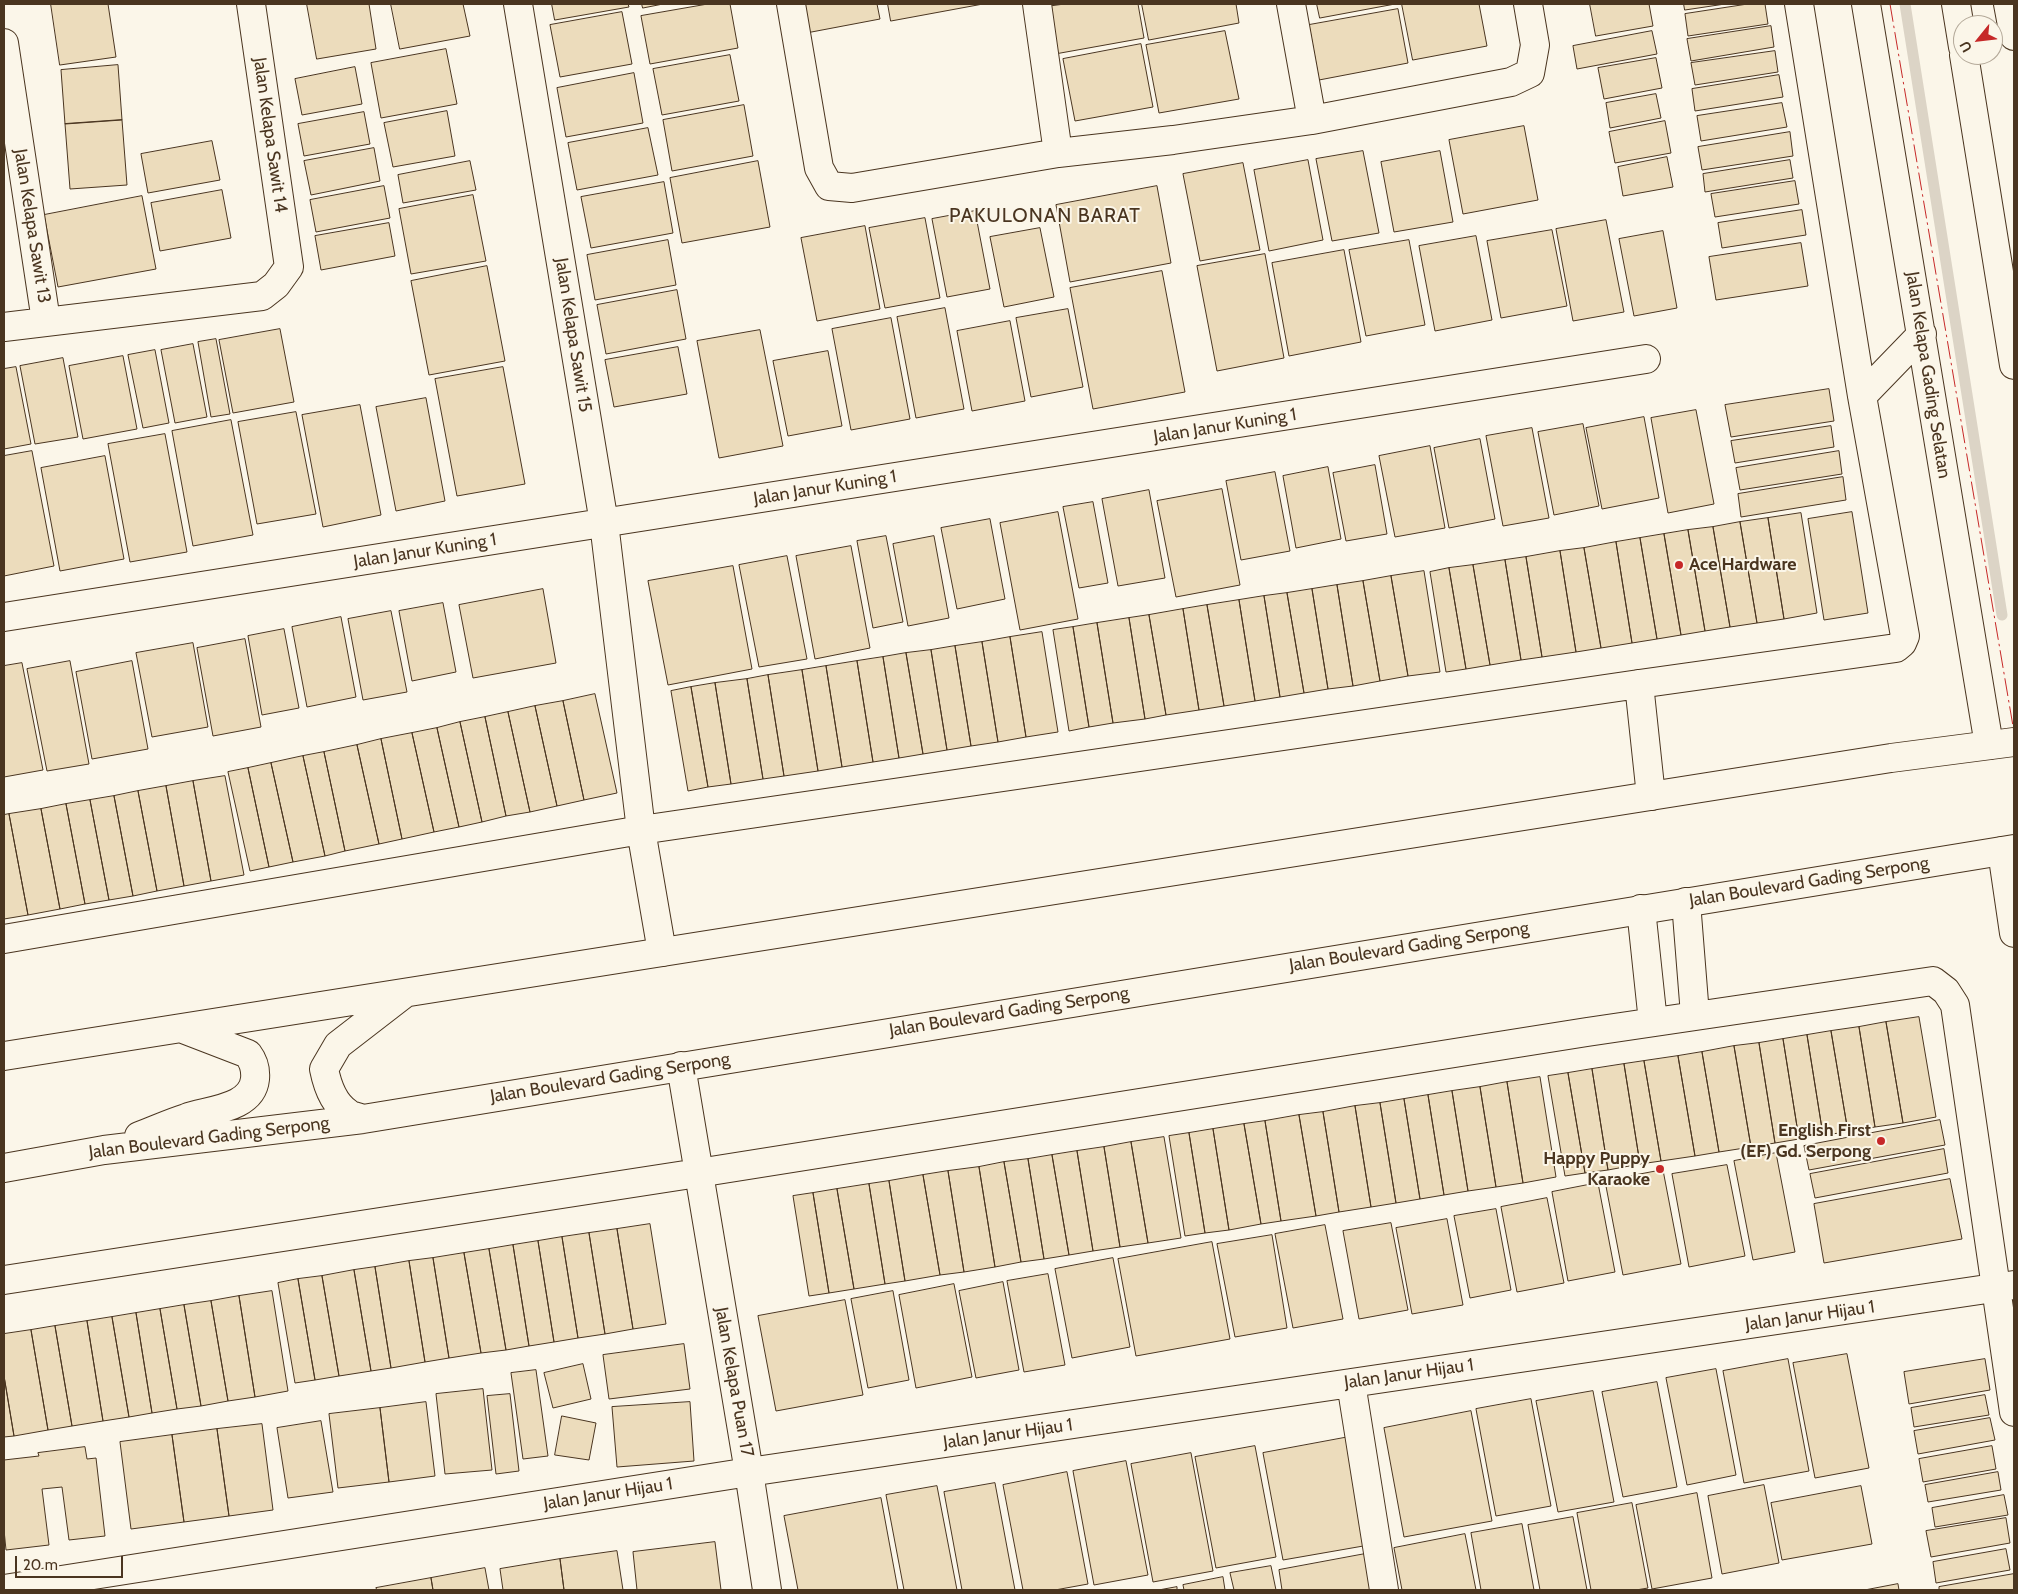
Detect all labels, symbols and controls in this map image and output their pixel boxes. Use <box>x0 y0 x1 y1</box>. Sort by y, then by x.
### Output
north arrow <box>1953 15 2003 65</box>
text: U <box>1955 38 1976 56</box>
street label: Jalan Kelapa Sawit 14 <box>248 56 292 214</box>
street label: Jalan Kelapa Sawit 13 <box>9 147 55 305</box>
district label: PAKULONAN BARAT <box>947 204 1143 228</box>
street label: Jalan Kelapa Sawit 15 <box>550 256 596 414</box>
street label: Jalan Kelapa Gading Selatan <box>1901 270 1955 480</box>
street label: Jalan Janur Kuning 1 <box>1152 404 1298 448</box>
street label: Jalan Janur Kuning 1 <box>752 466 898 510</box>
street label: Jalan Janur Kuning 1 <box>352 529 498 573</box>
place label: Ace Hardware <box>1689 554 1796 576</box>
marker: Ace Hardware <box>1673 559 1685 571</box>
street label: Jalan Boulevard Gading Serpong <box>1688 852 1930 912</box>
street label: Jalan Boulevard Gading Serpong <box>1288 917 1530 977</box>
street label: Jalan Boulevard Gading Serpong <box>888 982 1130 1042</box>
street label: Jalan Boulevard Gading Serpong <box>489 1048 731 1108</box>
street label: Jalan Boulevard Gading Serpong <box>87 1113 331 1163</box>
place label: English First (EF) Gd. Serpong <box>1740 1120 1871 1162</box>
marker: English First (EF) Gd. Serpong <box>1875 1135 1887 1147</box>
place label: Happy Puppy Karaoke <box>1543 1148 1650 1190</box>
marker: Happy Puppy Karaoke <box>1654 1163 1666 1175</box>
street label: Jalan Janur Hijau 1 <box>1744 1296 1876 1336</box>
street label: Jalan Kelapa Puan 17 <box>710 1305 758 1459</box>
street label: Jalan Janur Hijau 1 <box>1343 1354 1475 1394</box>
street label: Jalan Janur Hijau 1 <box>942 1414 1074 1454</box>
street label: Jalan Janur Hijau 1 <box>542 1473 674 1515</box>
scale bar <box>18 1546 125 1578</box>
text: 20 m <box>23 1556 58 1574</box>

